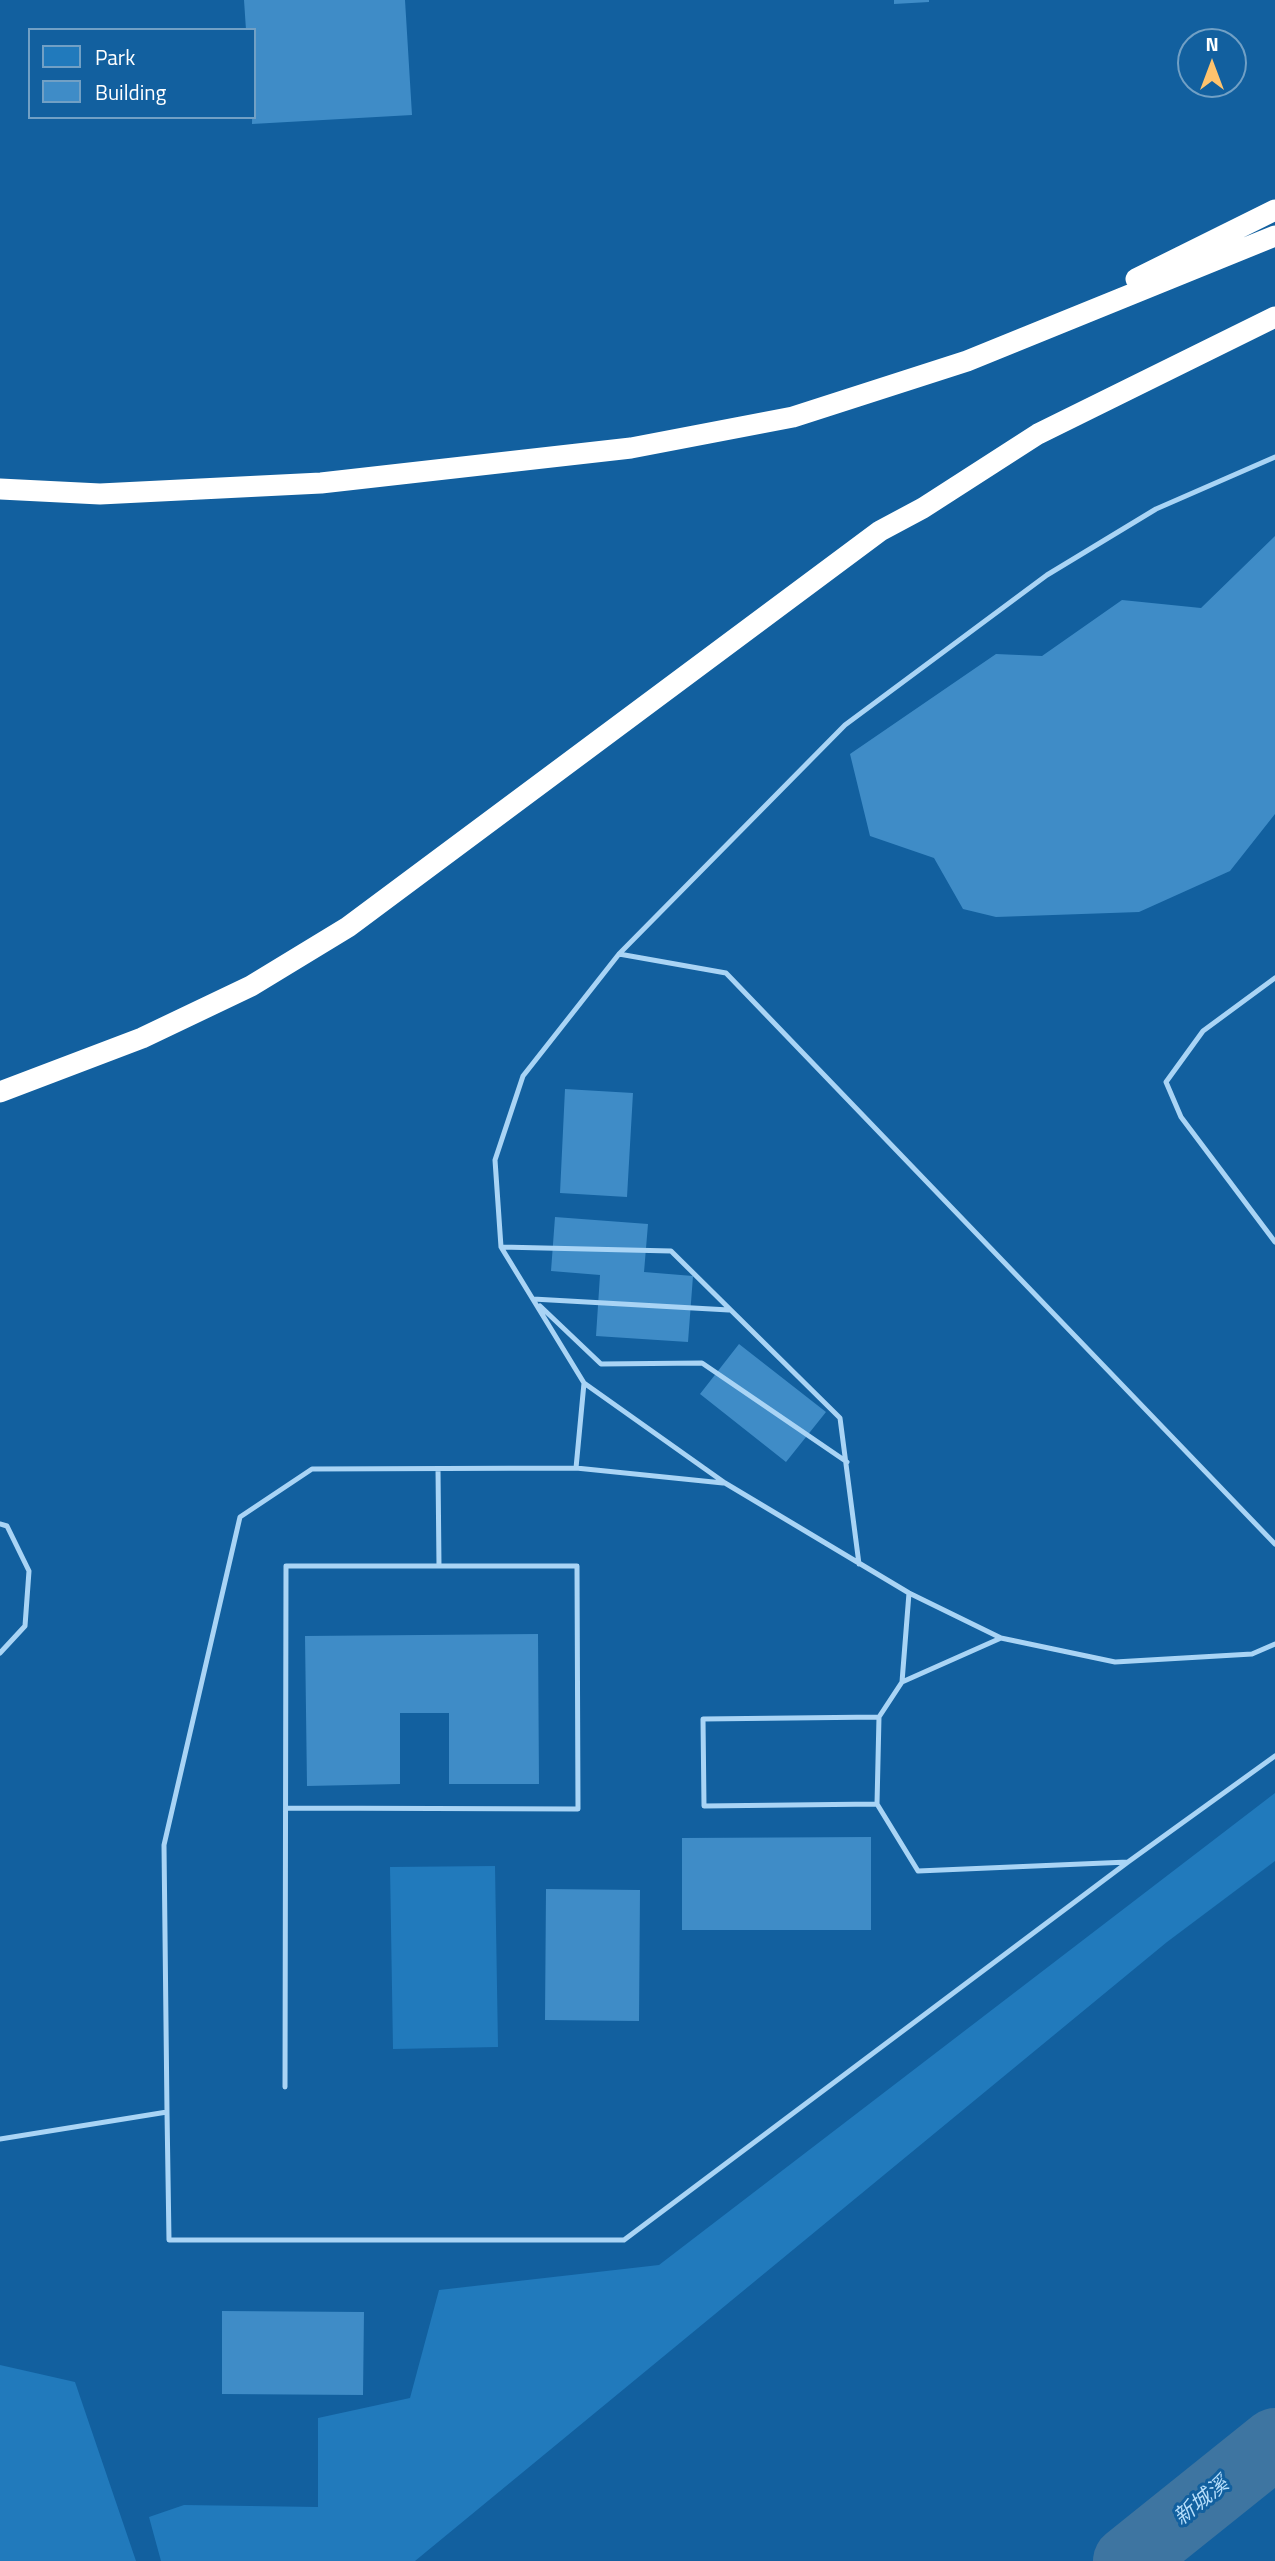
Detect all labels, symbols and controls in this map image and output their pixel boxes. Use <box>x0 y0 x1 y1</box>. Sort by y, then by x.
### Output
legend <box>28 28 256 119</box>
north arrow <box>1177 28 1247 98</box>
text: N <box>1205 29 1219 58</box>
text: Park <box>95 41 135 73</box>
text: Building <box>95 76 166 108</box>
water label: 新城溪 <box>1170 2472 1234 2532</box>

